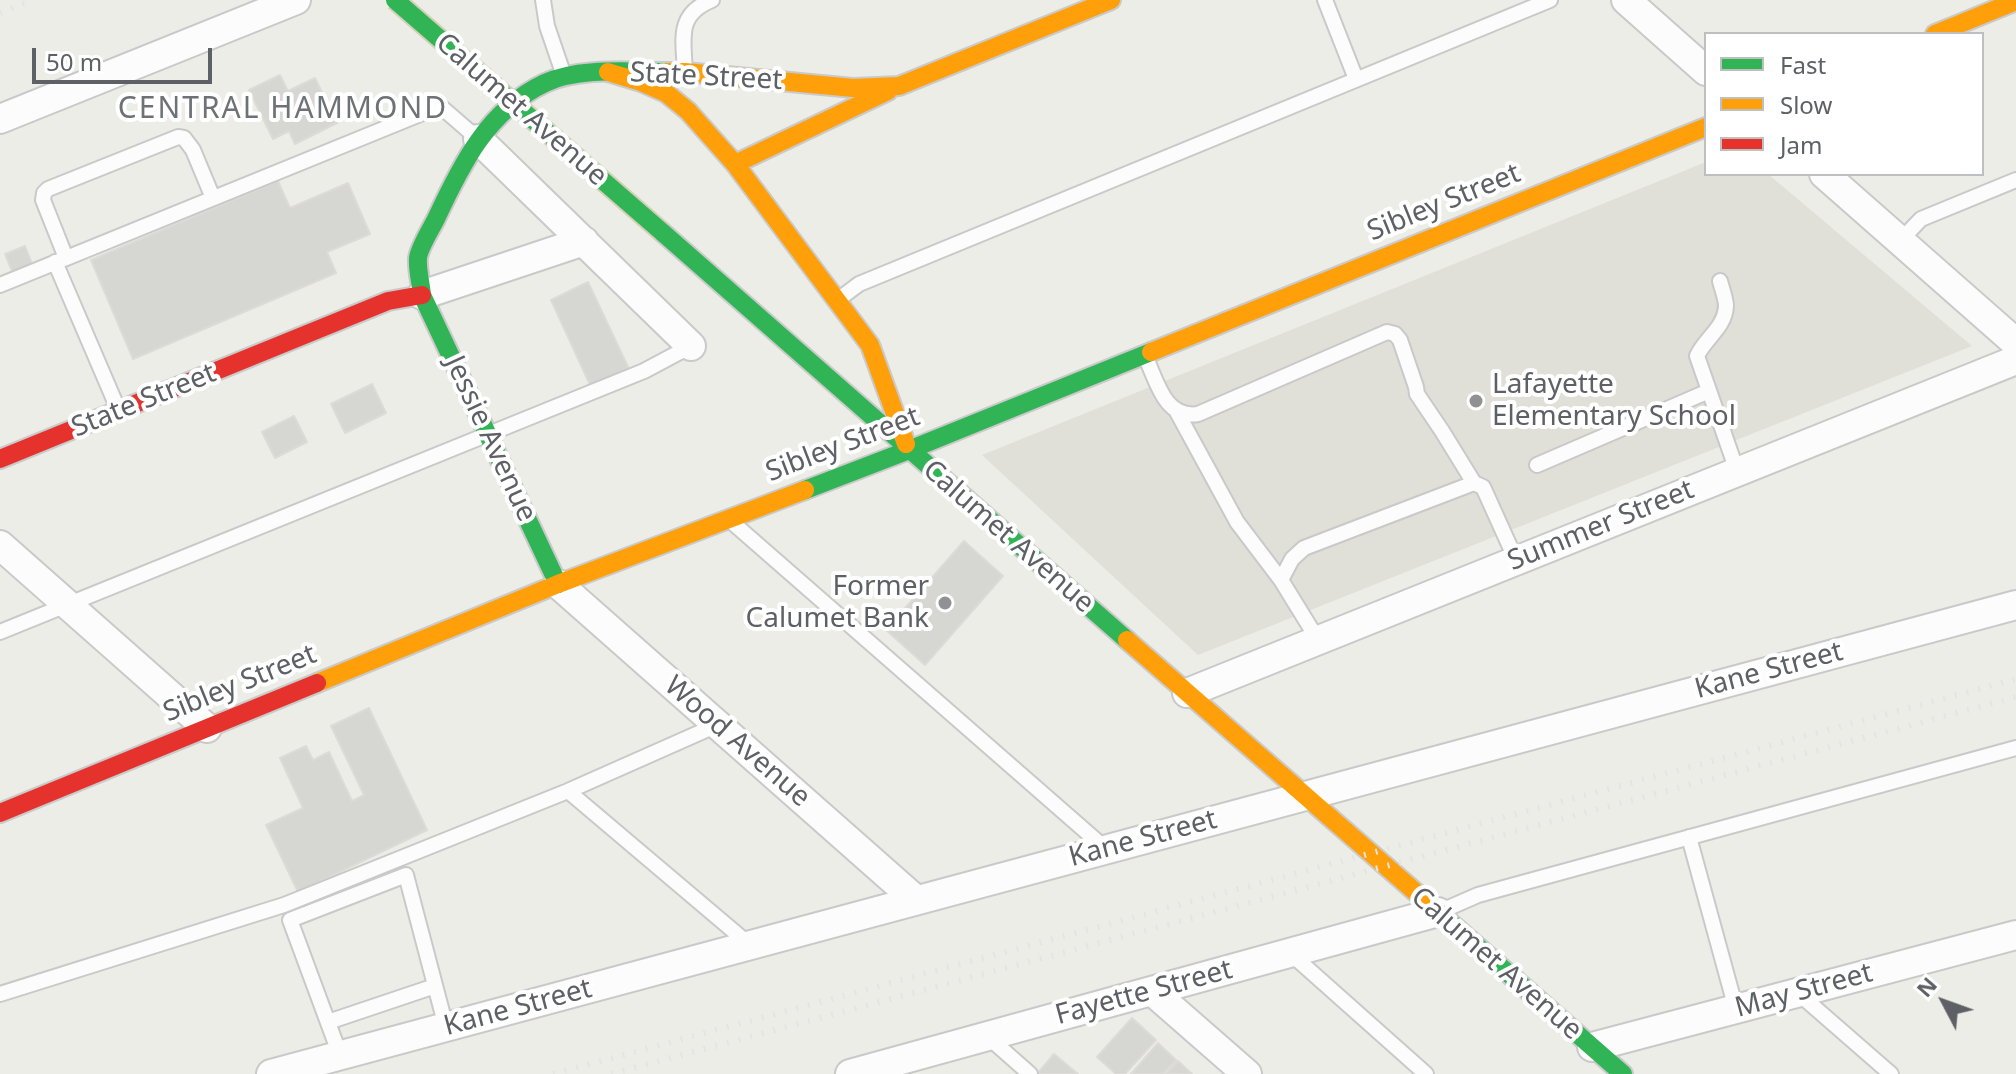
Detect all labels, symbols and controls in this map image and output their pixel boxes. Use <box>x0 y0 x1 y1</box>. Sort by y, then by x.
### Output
street label: Calumet Avenue <box>429 27 613 193</box>
scale bar <box>36 32 216 82</box>
legend <box>1704 32 1984 176</box>
text: 50 m <box>46 45 102 78</box>
text: Fast <box>1780 48 1826 81</box>
street label: State Street <box>629 56 783 98</box>
text: Slow <box>1780 88 1832 121</box>
district label: CENTRAL HAMMOND <box>118 91 448 127</box>
text: Jam <box>1780 128 1822 161</box>
street label: Sibley Street <box>1363 157 1525 249</box>
street label: Jessie Avenue <box>437 351 543 527</box>
street label: State Street <box>67 357 221 445</box>
place label: Lafayette Elementary School <box>1492 368 1736 434</box>
marker: Lafayette Elementary School <box>1467 392 1485 410</box>
street label: Sibley Street <box>761 400 925 490</box>
street label: Calumet Avenue <box>916 454 1100 620</box>
street label: Summer Street <box>1503 473 1699 579</box>
place label: Former Calumet Bank <box>746 570 929 636</box>
marker: Former Calumet Bank <box>936 594 954 612</box>
street label: Kane Street <box>1691 635 1847 707</box>
street label: Sibley Street <box>159 638 321 730</box>
street label: Wood Avenue <box>657 670 817 814</box>
street label: Kane Street <box>1065 803 1221 875</box>
street label: Calumet Avenue <box>1404 881 1588 1047</box>
street label: Fayette Street <box>1052 953 1236 1033</box>
street label: May Street <box>1732 957 1876 1025</box>
north arrow <box>1904 962 1984 1042</box>
text: N <box>1909 970 1943 1003</box>
street label: Kane Street <box>440 972 596 1044</box>

